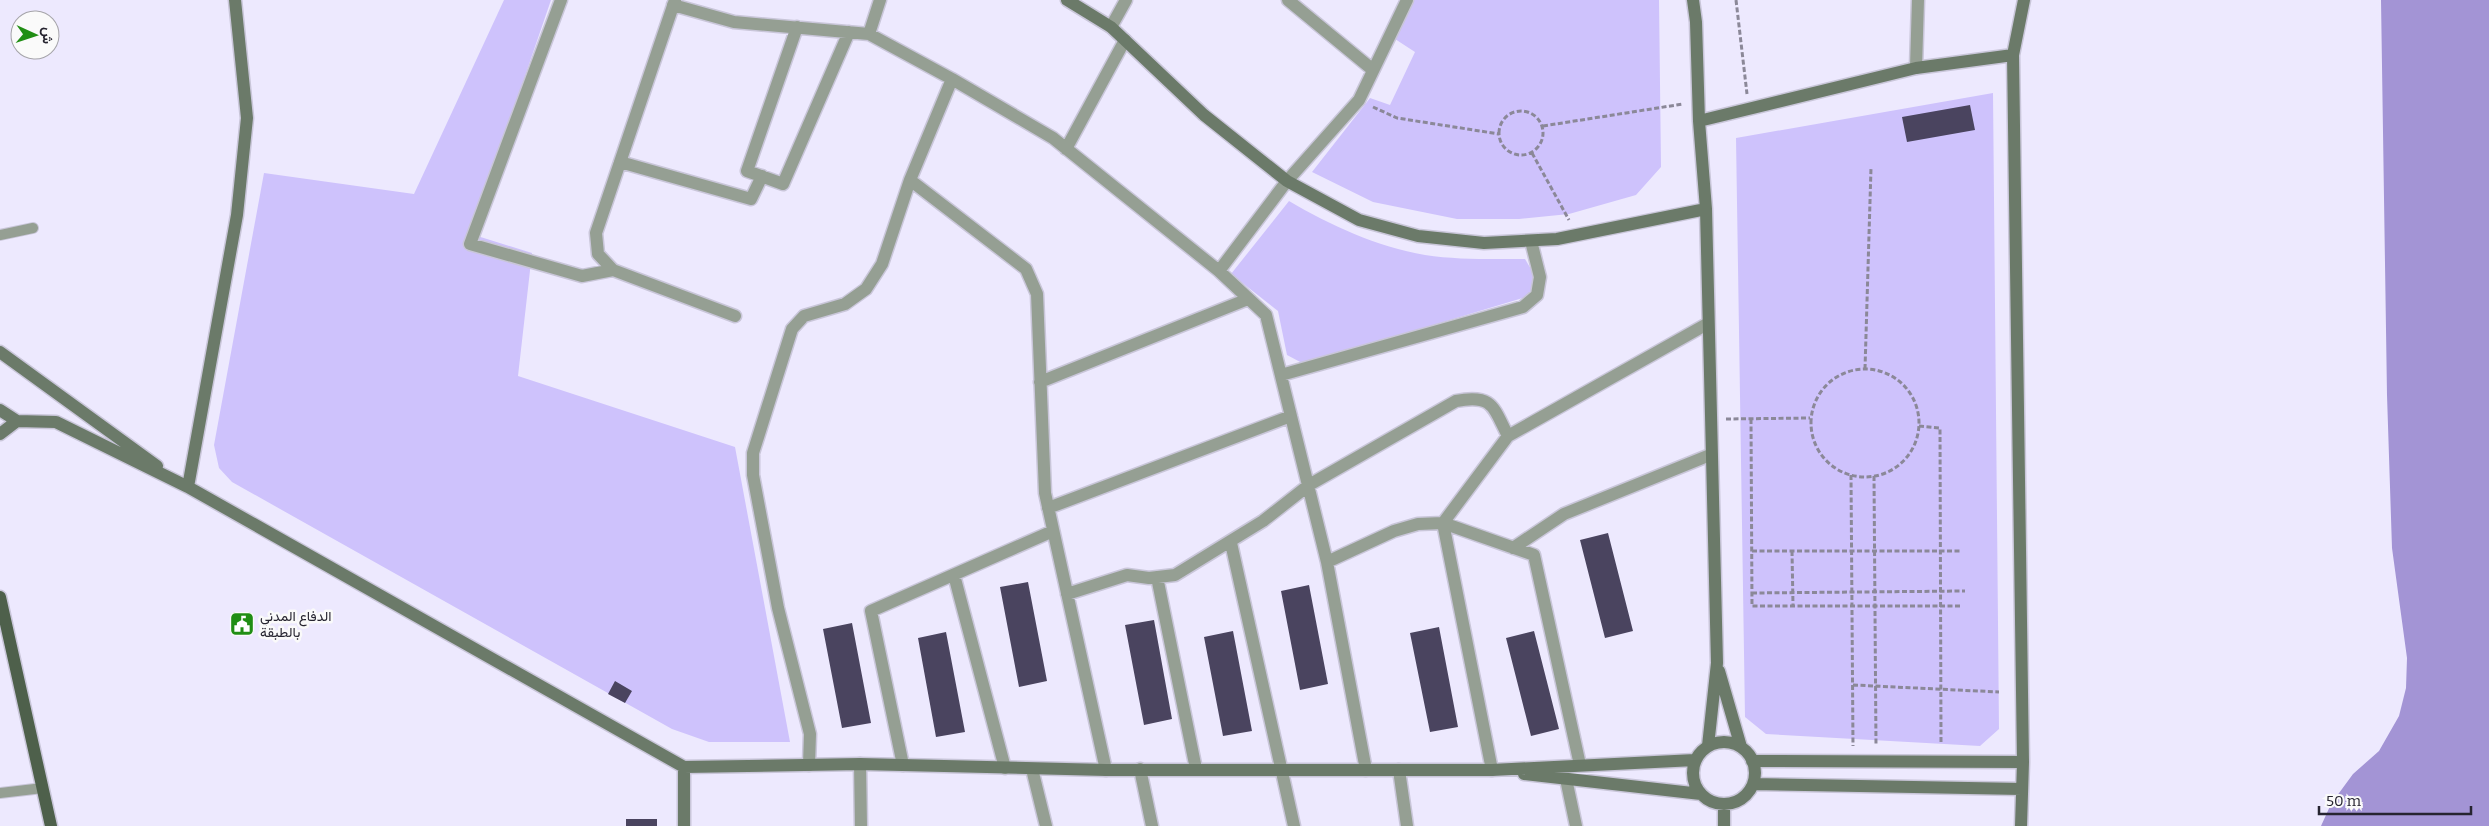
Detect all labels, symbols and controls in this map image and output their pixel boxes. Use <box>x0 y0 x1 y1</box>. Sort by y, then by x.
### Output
north arrow <box>10 10 60 60</box>
text: ش <box>39 27 56 45</box>
place label: الدفاع المدني بالطبقة <box>260 608 331 641</box>
public building icon: الدفاع المدني بالطبقة <box>229 611 255 637</box>
scale bar <box>2319 784 2472 816</box>
text: 50 m <box>2326 792 2362 810</box>

